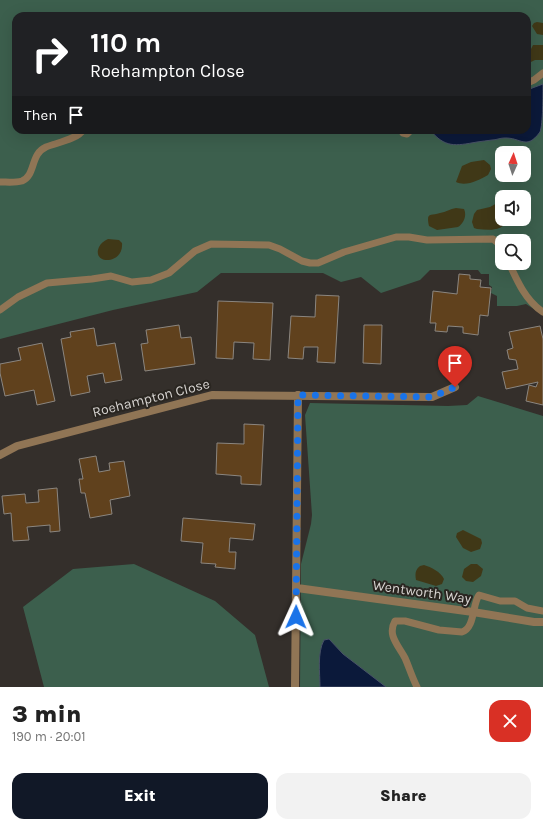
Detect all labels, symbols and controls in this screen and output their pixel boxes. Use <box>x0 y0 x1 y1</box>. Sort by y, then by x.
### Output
text: 110 m <box>90 26 161 59</box>
icon: right <box>24 28 76 80</box>
text: Roehampton Close <box>90 60 245 82</box>
icon: arrive <box>65 104 87 126</box>
text: Then <box>24 106 57 124</box>
north arrow <box>495 146 531 182</box>
map controls <box>495 146 531 270</box>
button: sound <box>495 190 531 226</box>
button: search <box>495 234 531 270</box>
pin <box>438 346 472 387</box>
icon: arrive <box>444 352 466 374</box>
street label: Roehampton Close <box>91 375 211 421</box>
street label: Wentworth Way <box>372 577 473 607</box>
position arrow <box>275 596 317 638</box>
text: 3 min <box>12 700 81 728</box>
button: close <box>489 700 531 742</box>
text: 190 m · 20:01 <box>12 729 86 744</box>
button: Exit <box>12 773 268 819</box>
button: Share <box>276 773 531 819</box>

